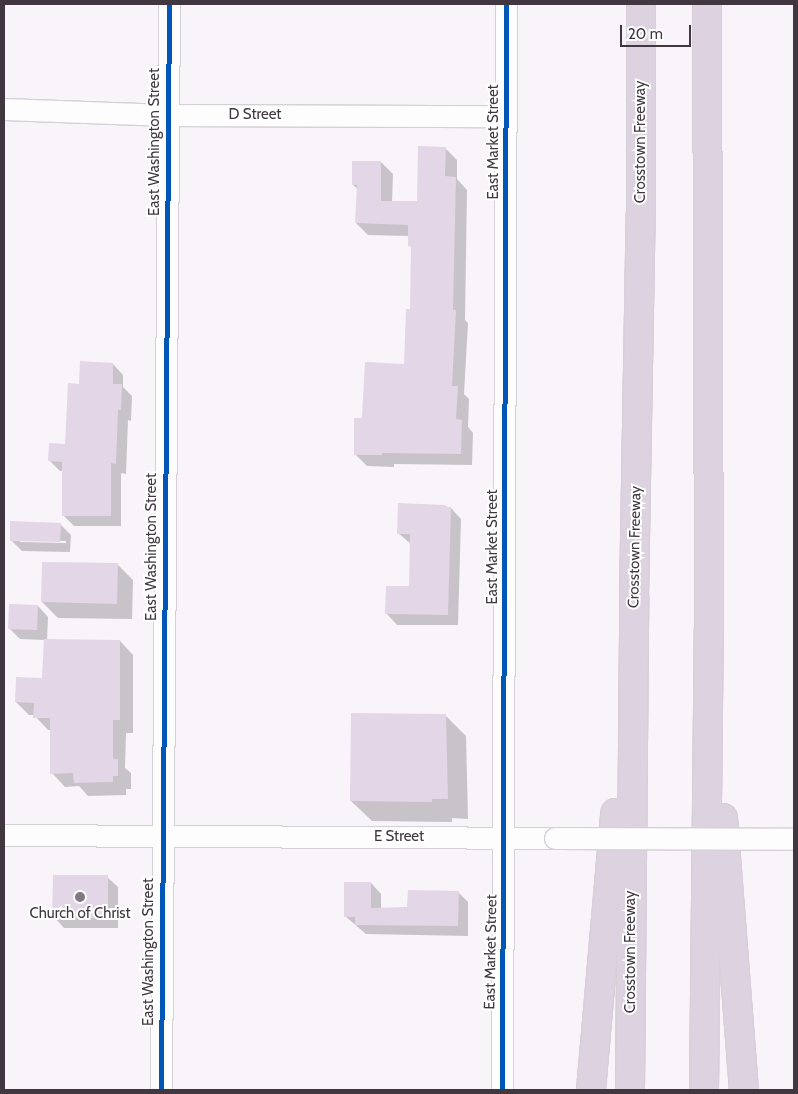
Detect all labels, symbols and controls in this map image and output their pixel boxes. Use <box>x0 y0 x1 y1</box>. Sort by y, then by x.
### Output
scale bar <box>623 15 694 47</box>
text: 20 m <box>628 25 663 43</box>
street label: East Washington Street <box>146 68 164 216</box>
street label: Crosstown Freeway <box>632 81 650 203</box>
street label: East Market Street <box>485 84 503 200</box>
street label: D Street <box>229 106 281 124</box>
street label: East Washington Street <box>143 473 161 621</box>
street label: Crosstown Freeway <box>625 486 645 608</box>
street label: East Market Street <box>484 489 502 605</box>
street label: E Street <box>374 828 424 846</box>
street label: East Washington Street <box>140 878 158 1026</box>
marker: Church of Christ <box>74 891 86 903</box>
street label: Crosstown Freeway <box>622 891 640 1013</box>
street label: East Market Street <box>481 894 501 1010</box>
place label: Church of Christ <box>29 905 131 923</box>

